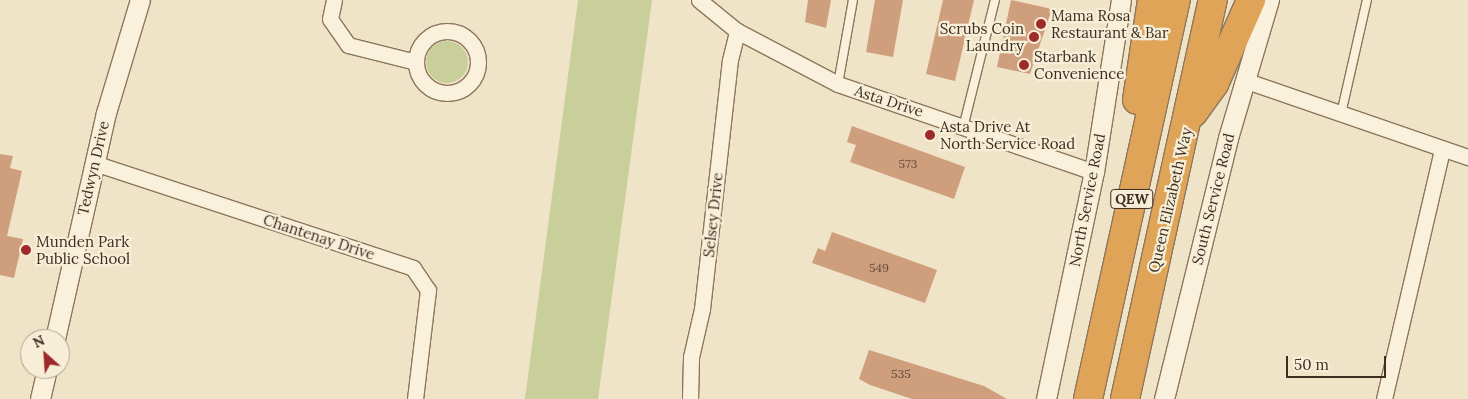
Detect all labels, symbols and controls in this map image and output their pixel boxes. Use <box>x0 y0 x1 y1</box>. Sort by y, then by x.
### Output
place label: Mama Rosa Restaurant & Bar <box>1051 6 1169 41</box>
marker: Mama Rosa Restaurant & Bar <box>1035 18 1047 30</box>
place label: Scrubs Coin Laundry <box>940 19 1024 54</box>
marker: Scrubs Coin Laundry <box>1028 31 1040 43</box>
place label: Starbank Convenience <box>1034 47 1124 82</box>
marker: Starbank Convenience <box>1018 59 1030 71</box>
street label: Asta Drive <box>852 81 926 121</box>
place label: Asta Drive At North Service Road <box>940 117 1075 152</box>
street label: Tedwyn Drive <box>73 119 113 217</box>
street label: Queen Elizabeth Way <box>1145 126 1195 274</box>
marker: Asta Drive At North Service Road <box>924 129 936 141</box>
street label: South Service Road <box>1188 131 1238 267</box>
street label: North Service Road <box>1065 132 1109 268</box>
house number: 573 <box>899 157 917 171</box>
street label: Selsey Drive <box>700 172 726 258</box>
road number: QEW <box>1110 188 1154 210</box>
street label: Chantenay Drive <box>261 210 377 264</box>
place label: Munden Park Public School <box>36 232 130 267</box>
marker: Munden Park Public School <box>20 244 32 256</box>
house number: 549 <box>869 261 889 275</box>
north arrow <box>20 329 70 379</box>
text: N <box>30 331 48 352</box>
scale bar <box>1288 346 1388 378</box>
text: 50 m <box>1294 355 1329 374</box>
house number: 535 <box>891 367 911 381</box>

